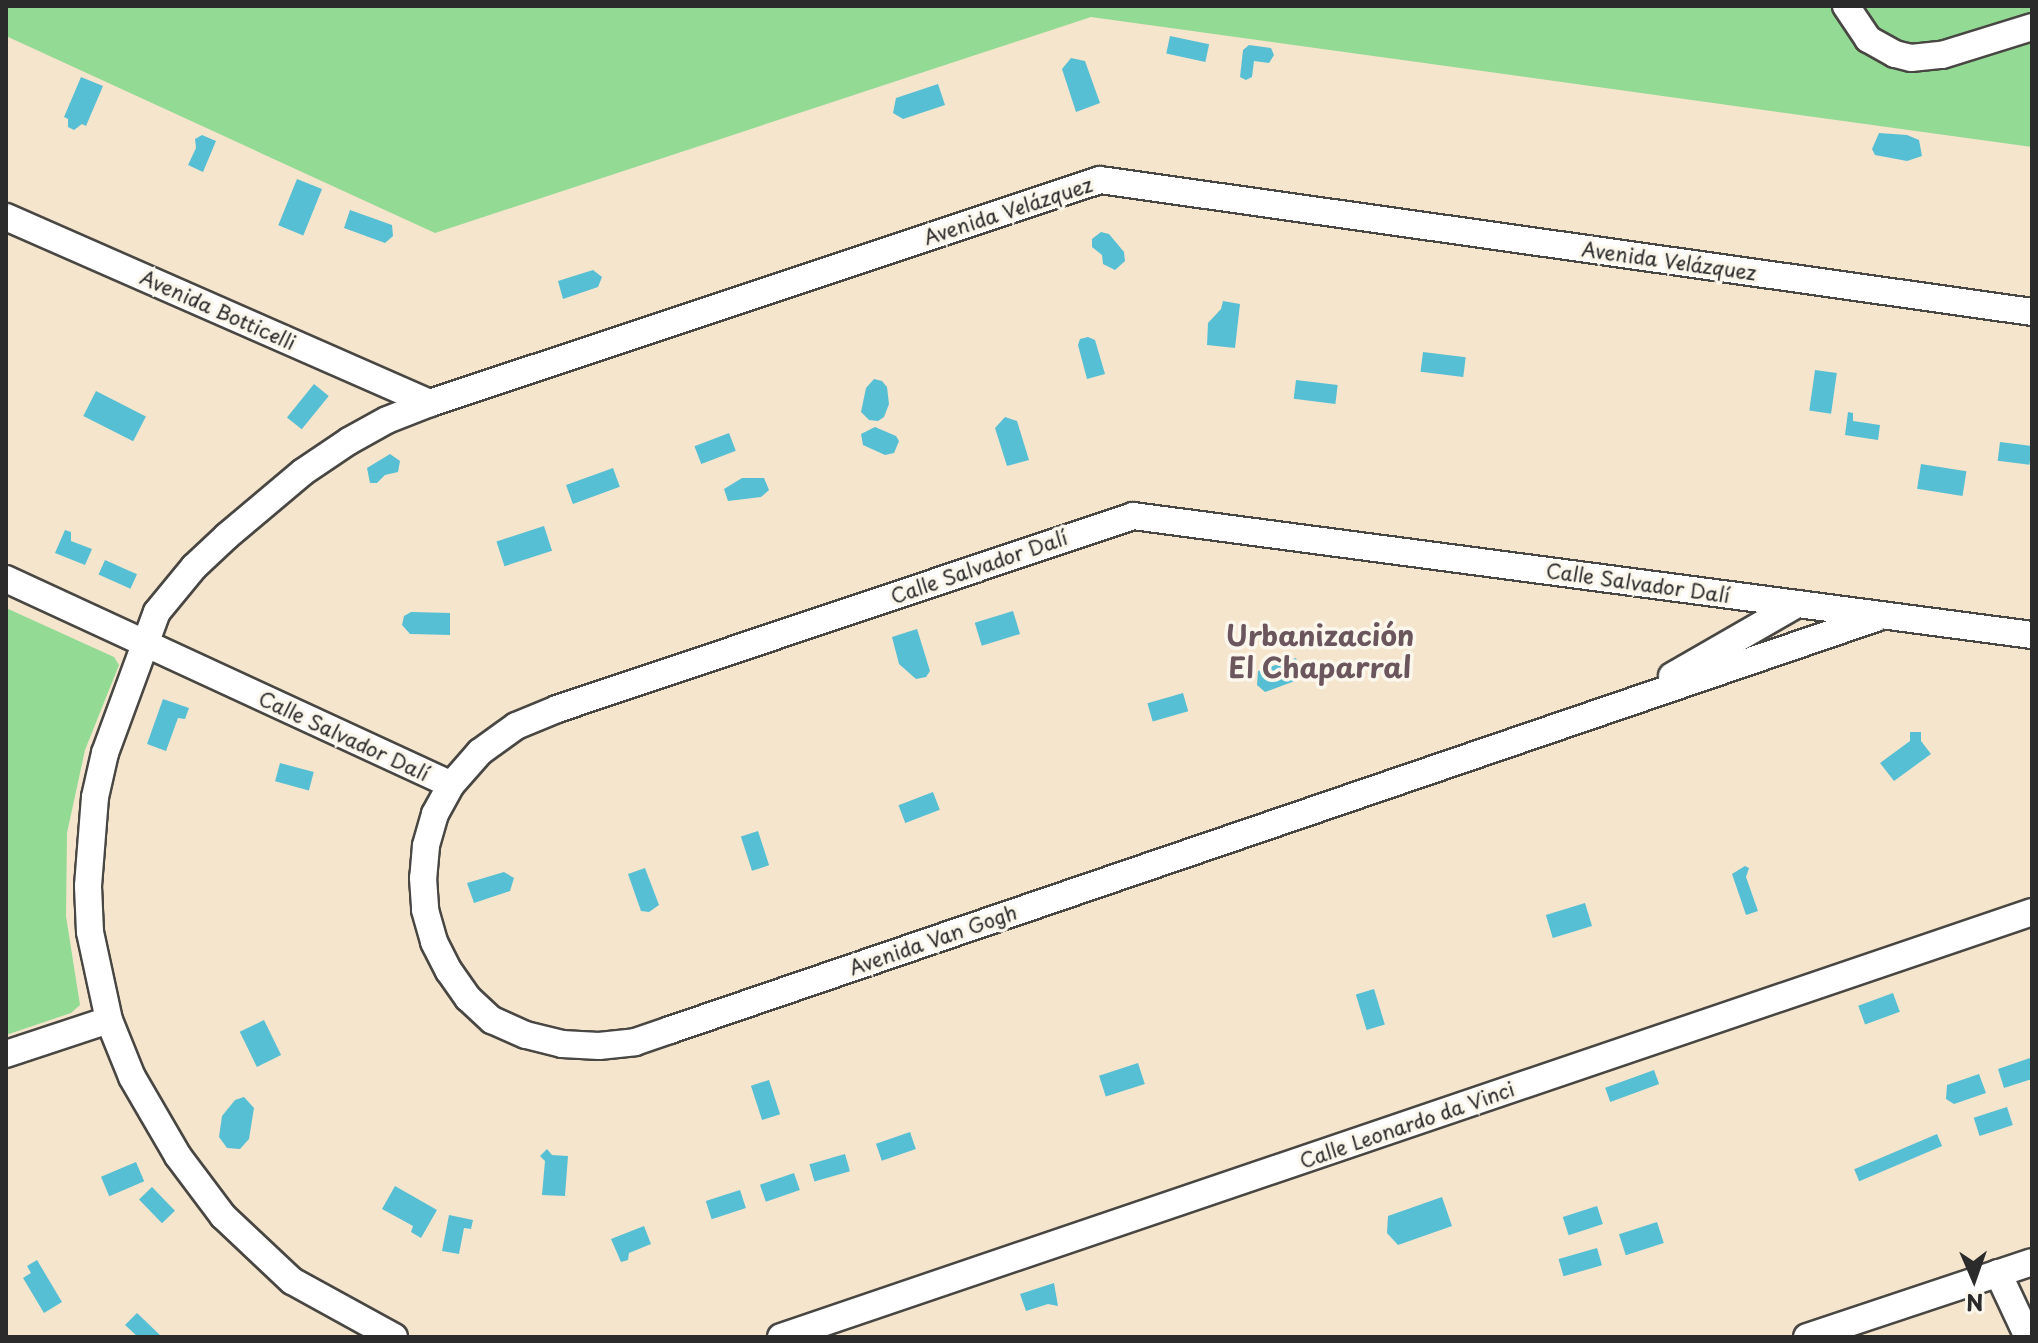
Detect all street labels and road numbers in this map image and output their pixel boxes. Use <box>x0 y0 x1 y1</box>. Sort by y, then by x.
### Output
street label: Avenida Velázquez <box>920 172 1096 250</box>
street label: Avenida Velázquez <box>1580 237 1758 285</box>
street label: Avenida Botticelli <box>137 265 299 355</box>
street label: Calle Salvador Dalí <box>887 525 1071 609</box>
street label: Calle Salvador Dalí <box>1544 558 1732 608</box>
street label: Calle Salvador Dalí <box>255 686 433 786</box>
street label: Avenida Van Gogh <box>846 900 1020 980</box>
street label: Calle Leonardo da Vinci <box>1296 1077 1518 1173</box>

